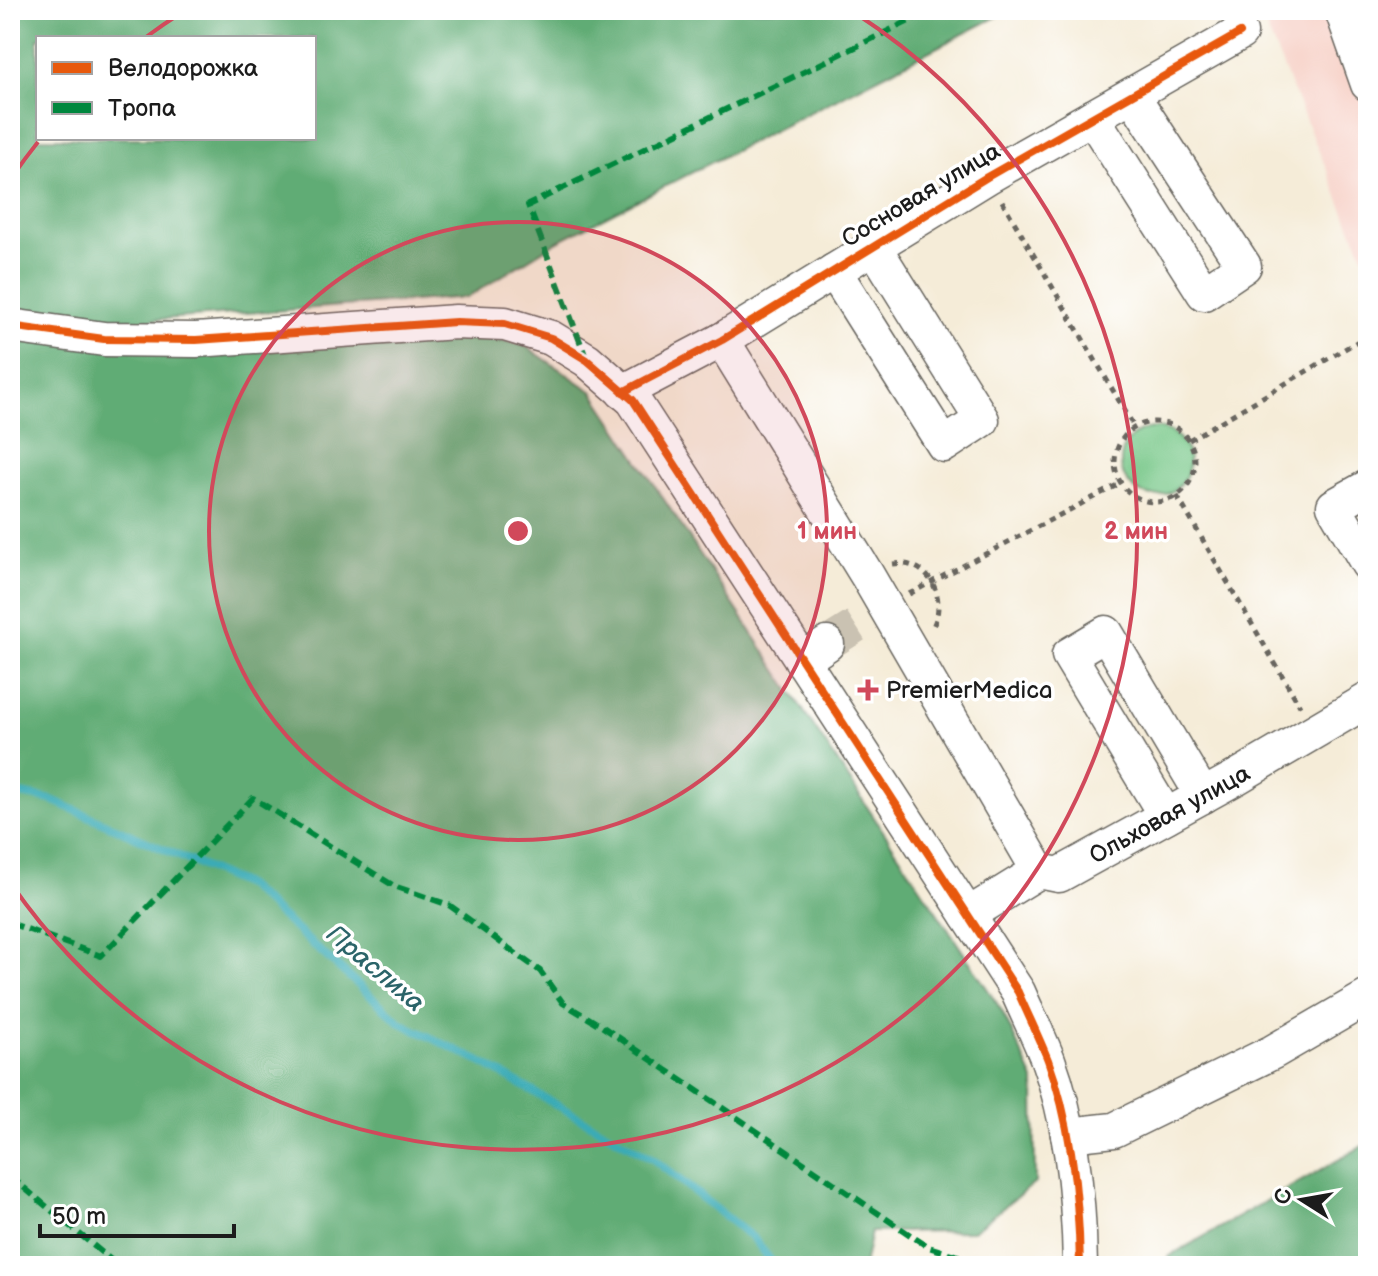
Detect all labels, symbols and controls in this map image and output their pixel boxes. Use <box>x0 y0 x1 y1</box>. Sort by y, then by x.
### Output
legend <box>36 36 316 140</box>
text: Велодорожка <box>108 54 258 83</box>
text: Тропа <box>108 94 176 123</box>
street label: Сосновая улица <box>837 136 1005 254</box>
centre of rings <box>504 517 532 545</box>
text: 1 мин <box>797 517 857 546</box>
text: 2 мин <box>1104 517 1168 546</box>
place label: PremierMedica <box>886 676 1053 705</box>
marker: PremierMedica <box>857 679 879 701</box>
street label: Ольховая улица <box>1084 758 1255 870</box>
water label: Праслиха <box>320 919 430 1019</box>
north arrow <box>1262 1160 1342 1240</box>
text: С <box>1269 1186 1299 1207</box>
scale bar <box>40 1188 234 1238</box>
text: 50 m <box>52 1202 106 1231</box>

